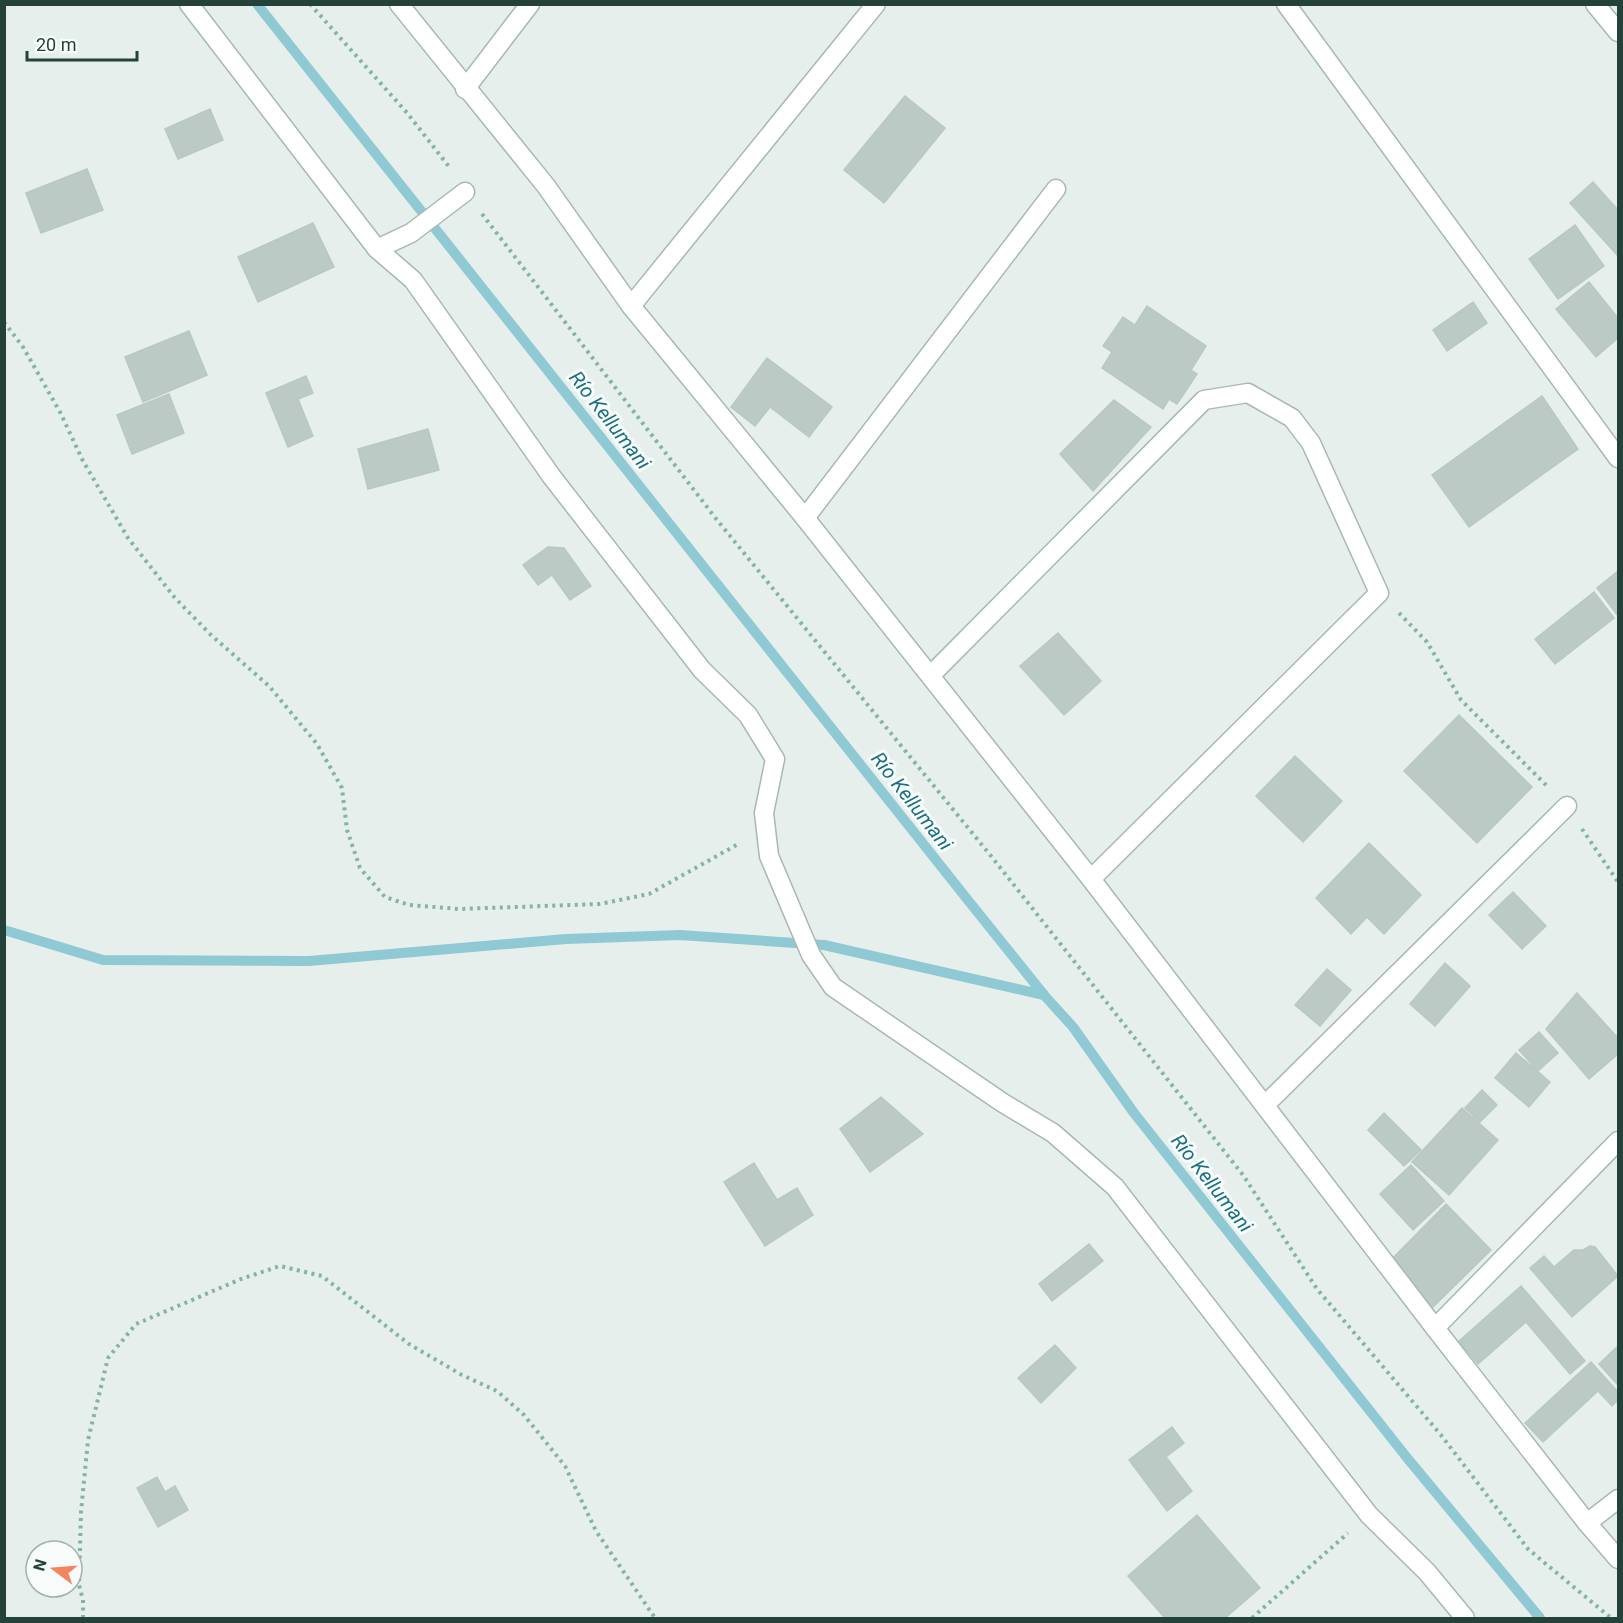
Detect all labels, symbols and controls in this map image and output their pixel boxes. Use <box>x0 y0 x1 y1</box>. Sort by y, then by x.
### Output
scale bar <box>27 24 136 62</box>
text: 20 m <box>36 34 76 55</box>
water label: Río Kellumani <box>564 366 656 474</box>
water label: Río Kellumani <box>866 747 958 855</box>
water label: Río Kellumani <box>1166 1129 1258 1237</box>
north arrow <box>24 1539 84 1599</box>
text: N <box>29 1557 51 1573</box>

